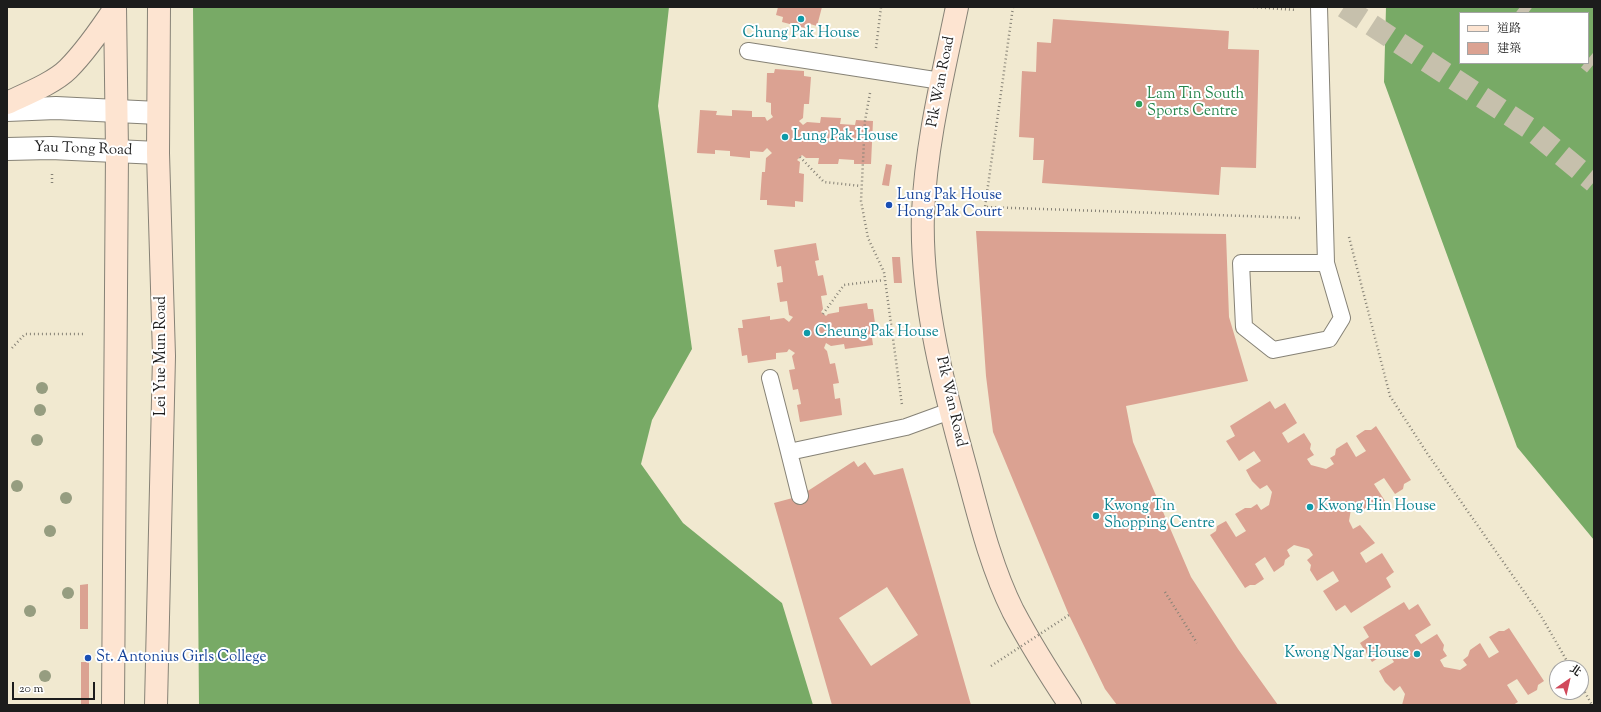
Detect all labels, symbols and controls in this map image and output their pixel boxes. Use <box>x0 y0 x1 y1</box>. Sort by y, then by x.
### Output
legend <box>1459 12 1589 64</box>
marker: Chung Pak House <box>796 14 806 24</box>
text: 道路 <box>1497 20 1521 38</box>
place label: Chung Pak House <box>743 25 859 43</box>
street label: Pik Wan Road <box>924 35 960 129</box>
text: 建築 <box>1497 40 1521 58</box>
place label: Lam Tin South Sports Centre <box>1147 86 1244 121</box>
marker: Lam Tin South Sports Centre <box>1134 99 1144 109</box>
place label: Lung Pak House <box>793 128 898 146</box>
marker: Lung Pak House <box>780 132 790 142</box>
street label: Yau Tong Road <box>33 139 133 161</box>
place label: Lung Pak House Hong Pak Court <box>897 187 1002 222</box>
marker: Lung Pak House Hong Pak Court <box>884 200 894 210</box>
street label: Lei Yue Mun Road <box>153 296 171 416</box>
place label: Cheung Pak House <box>815 324 939 342</box>
marker: Cheung Pak House <box>802 328 812 338</box>
street label: Pik Wan Road <box>931 355 969 449</box>
place label: Kwong Tin Shopping Centre <box>1104 498 1215 533</box>
place label: Kwong Hin House <box>1318 498 1436 516</box>
marker: Kwong Hin House <box>1305 502 1315 512</box>
marker: Kwong Tin Shopping Centre <box>1091 511 1101 521</box>
place label: Kwong Ngar House <box>1285 645 1409 663</box>
place label: St. Antonius Girls College <box>96 649 267 667</box>
marker: Kwong Ngar House <box>1412 649 1422 659</box>
marker: St. Antonius Girls College <box>83 653 93 663</box>
north arrow <box>1549 660 1589 700</box>
text: 北 <box>1566 661 1584 681</box>
scale bar <box>14 674 97 700</box>
text: 20 m <box>19 680 43 698</box>

